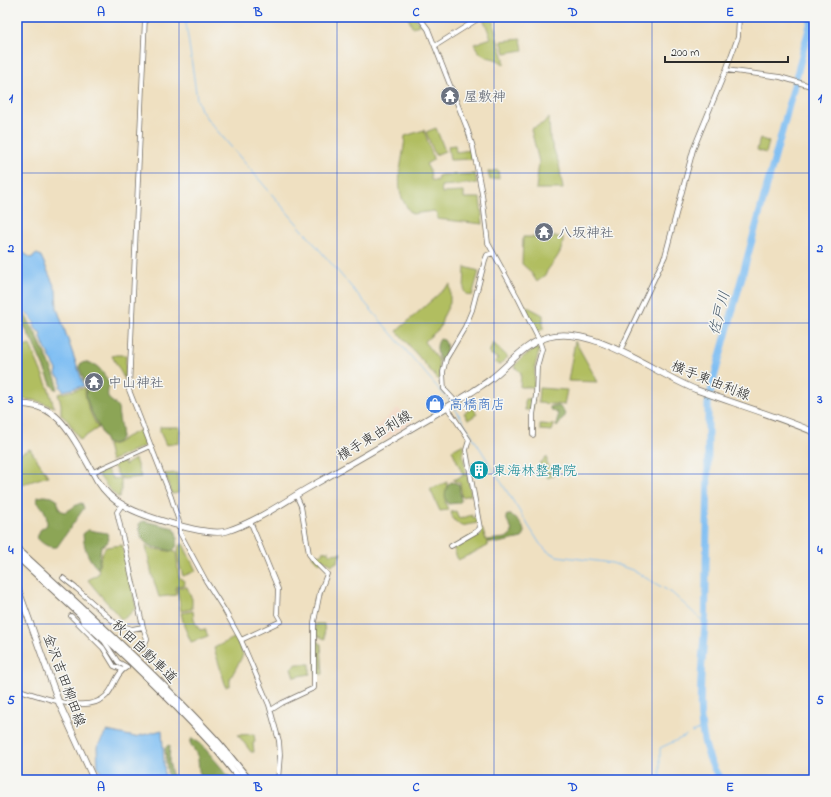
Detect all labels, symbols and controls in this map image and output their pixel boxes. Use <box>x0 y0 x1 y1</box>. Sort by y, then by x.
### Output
text: A <box>97 3 105 22</box>
text: B <box>253 3 263 22</box>
text: C <box>412 3 420 22</box>
text: D <box>567 3 578 22</box>
text: E <box>726 3 734 22</box>
scale bar <box>665 38 788 64</box>
text: 200 m <box>671 44 700 62</box>
temple icon: 屋敷神 <box>439 85 461 107</box>
place label: 屋敷神 <box>464 87 506 108</box>
text: 1 <box>9 89 14 108</box>
text: 1 <box>818 89 823 108</box>
temple icon: 八坂神社 <box>533 221 555 243</box>
place label: 八坂神社 <box>558 223 614 244</box>
text: 2 <box>7 239 15 258</box>
text: 2 <box>816 239 824 258</box>
water label: 佐戸川 <box>704 289 736 338</box>
street label: 横手東由利線 <box>668 356 753 407</box>
temple icon: 中山神社 <box>83 371 105 393</box>
place label: 中山神社 <box>108 373 164 394</box>
text: 3 <box>7 390 14 409</box>
text: 3 <box>816 390 823 409</box>
shop icon: 高橋商店 <box>424 393 446 415</box>
place label: 高橋商店 <box>449 395 505 416</box>
street label: 横手東由利線 <box>333 406 416 467</box>
building icon: 東海林整骨院 <box>468 459 490 481</box>
place label: 東海林整骨院 <box>493 461 577 482</box>
text: 4 <box>7 541 14 560</box>
text: 4 <box>816 541 823 560</box>
street label: 秋田自動車道 <box>106 615 181 689</box>
street label: 金沢吉田柳田線 <box>37 631 90 730</box>
text: 5 <box>7 691 15 710</box>
text: 5 <box>816 691 824 710</box>
text: A <box>97 778 105 797</box>
text: B <box>253 778 263 797</box>
text: C <box>412 778 420 797</box>
text: D <box>567 778 578 797</box>
text: E <box>726 778 734 797</box>

